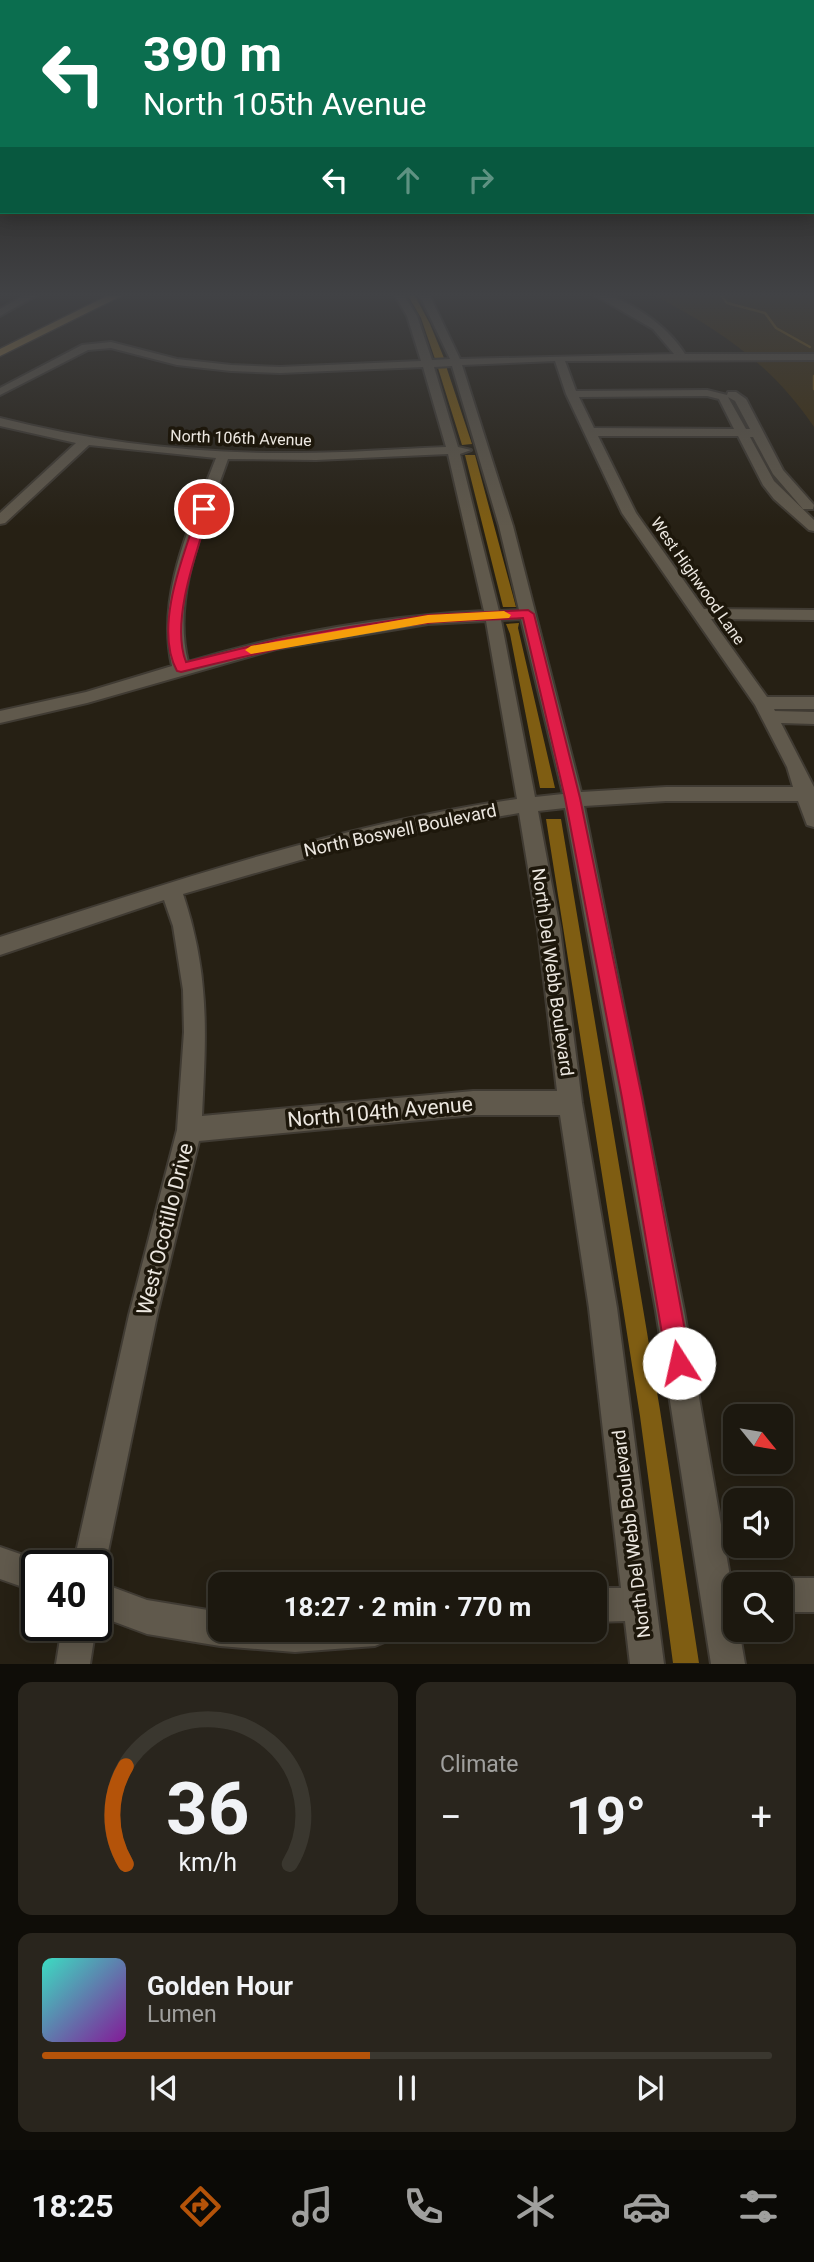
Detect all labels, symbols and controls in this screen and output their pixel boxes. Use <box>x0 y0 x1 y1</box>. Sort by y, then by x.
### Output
text: 390 m <box>143 26 282 83</box>
icon: left <box>28 28 119 119</box>
text: North 105th Avenue <box>143 85 426 123</box>
icon: left <box>316 161 354 199</box>
icon: ahead <box>389 161 427 199</box>
icon: right <box>462 161 500 199</box>
street label: North 106th Avenue <box>170 426 312 450</box>
pin <box>174 479 234 539</box>
icon: arrive <box>185 490 223 528</box>
street label: West Highwood Lane <box>647 514 749 648</box>
street label: North Boswell Boulevard <box>302 799 498 861</box>
street label: North Del Webb Boulevard <box>528 867 578 1077</box>
street label: North 104th Avenue <box>286 1092 474 1132</box>
street label: West Ocotillo Drive <box>132 1141 198 1317</box>
position arrow <box>642 1326 716 1400</box>
north arrow <box>723 1404 793 1474</box>
map controls <box>723 1404 793 1642</box>
street label: North Del Webb Boulevard <box>608 1429 654 1639</box>
button: sound <box>723 1488 793 1558</box>
speed limit sign: 40 <box>21 1550 112 1641</box>
button: search <box>723 1572 793 1642</box>
text: 18:27 · 2 min · 770 m <box>284 1592 531 1622</box>
text: Climate <box>440 1751 519 1778</box>
text: 36 <box>166 1767 250 1853</box>
text: 19° <box>566 1786 646 1847</box>
text: − <box>440 1795 462 1839</box>
text: + <box>750 1795 772 1839</box>
text: km/h <box>179 1848 237 1877</box>
text: Golden Hour <box>147 1971 293 2001</box>
text: Lumen <box>147 2001 217 2028</box>
icon: previous <box>145 2069 183 2107</box>
icon: pause <box>388 2069 426 2107</box>
icon: next <box>631 2069 669 2107</box>
icon: directions <box>176 2182 225 2231</box>
icon: music <box>288 2182 337 2231</box>
icon: phone <box>399 2182 448 2231</box>
icon: climate <box>511 2182 560 2231</box>
icon: car <box>622 2182 671 2231</box>
icon: filters <box>734 2182 783 2231</box>
text: 18:25 <box>31 2187 114 2225</box>

